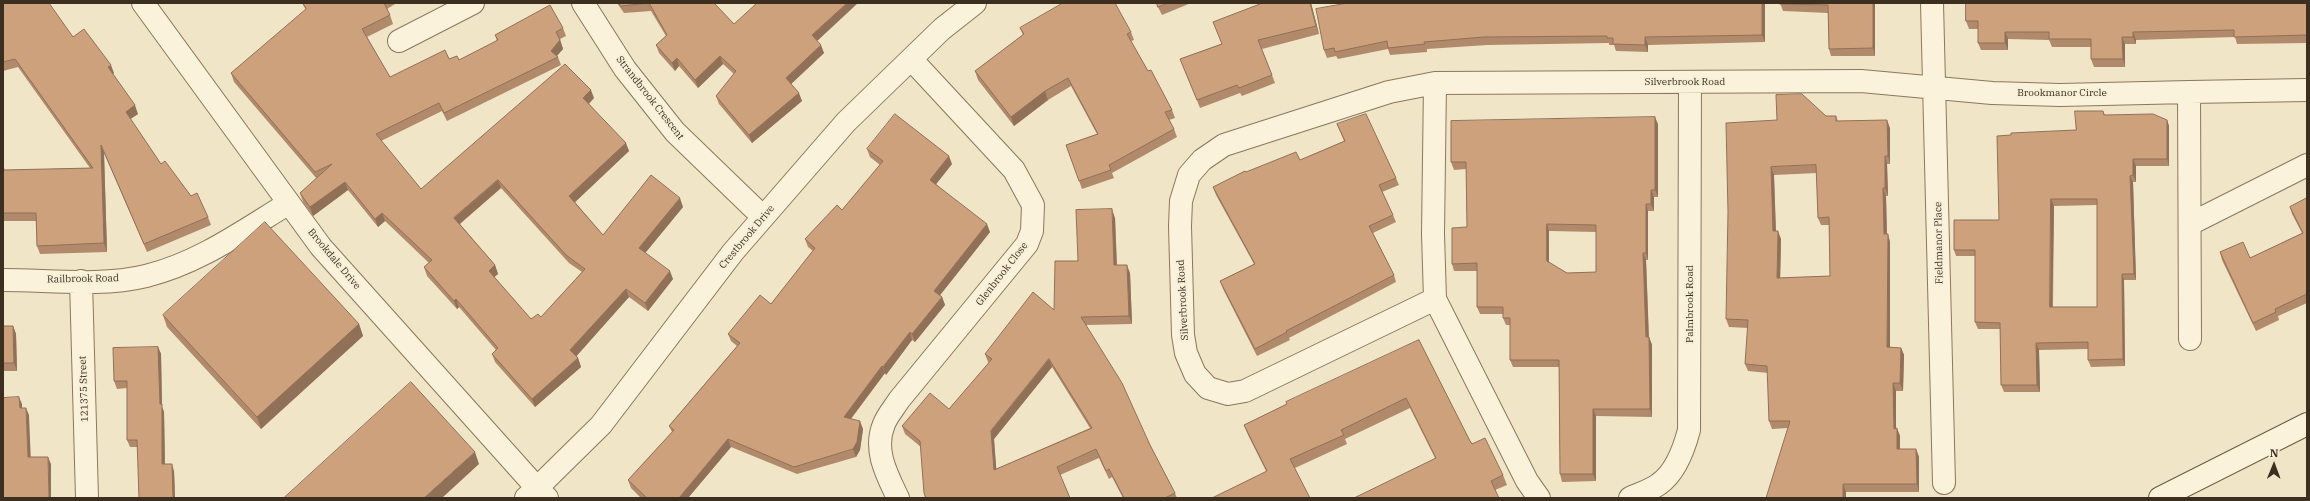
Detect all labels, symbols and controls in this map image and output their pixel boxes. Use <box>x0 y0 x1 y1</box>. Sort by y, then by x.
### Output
street label: Strandbrook Crescent <box>614 54 686 142</box>
street label: Silverbrook Road <box>1645 76 1725 88</box>
street label: Brookmanor Circle <box>2017 87 2107 99</box>
street label: Fieldmanor Place <box>1932 202 1946 284</box>
street label: Crestbrook Drive <box>717 203 777 271</box>
street label: Brookdale Drive <box>305 226 363 292</box>
street label: Glenbrook Close <box>973 240 1031 308</box>
street label: Silverbrook Road <box>1175 259 1191 341</box>
street label: Palmbrook Road <box>1684 265 1696 343</box>
street label: Railbrook Road <box>47 272 119 286</box>
street label: 121375 Street <box>77 356 91 422</box>
north arrow <box>2254 445 2294 485</box>
text: N <box>2270 446 2279 460</box>

